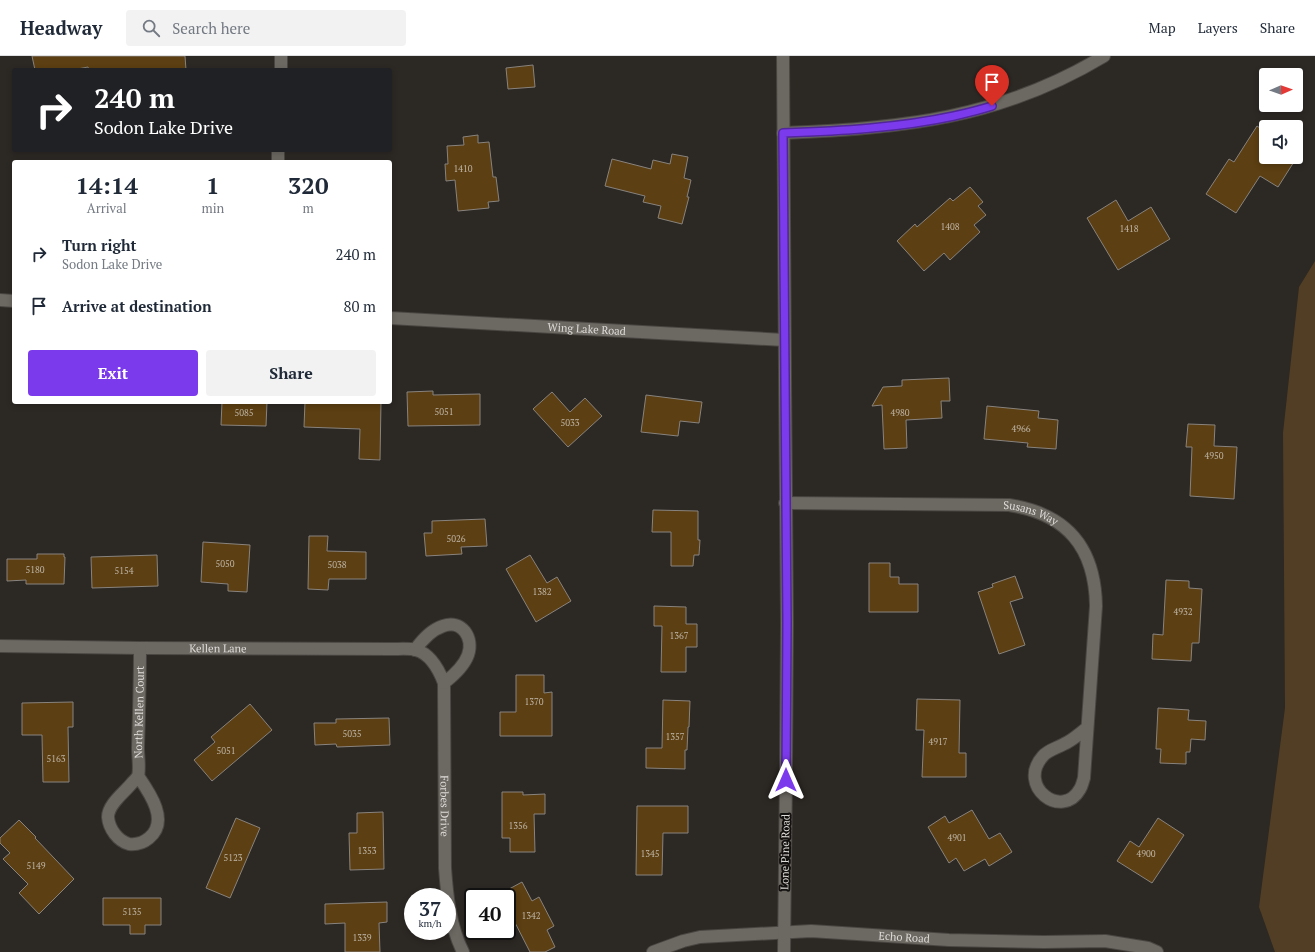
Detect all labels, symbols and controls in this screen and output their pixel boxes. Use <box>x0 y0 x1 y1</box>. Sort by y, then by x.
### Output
search box <box>126 10 406 46</box>
text: Headway <box>20 15 102 40</box>
icon: search <box>140 17 162 39</box>
text: Search here <box>172 18 250 38</box>
text: Map <box>1149 18 1176 37</box>
text: Layers <box>1198 18 1238 37</box>
text: Share <box>1260 18 1295 37</box>
pin <box>975 65 1009 106</box>
north arrow <box>1259 68 1303 112</box>
map controls <box>1259 68 1303 164</box>
icon: arrive <box>981 71 1003 93</box>
text: 240 m <box>94 79 175 116</box>
icon: right <box>28 84 80 136</box>
text: Sodon Lake Drive <box>94 115 233 139</box>
button: sound <box>1259 120 1303 164</box>
house number: 1410 <box>453 163 473 175</box>
text: 14:14 <box>75 169 138 201</box>
text: 1 <box>206 169 220 201</box>
text: 320 <box>288 169 328 201</box>
text: Arrival <box>87 199 127 217</box>
text: min <box>201 199 224 217</box>
text: m <box>303 199 314 217</box>
house number: 1408 <box>940 221 960 233</box>
house number: 1418 <box>1119 223 1139 235</box>
text: Turn right <box>62 235 137 255</box>
icon: right <box>28 243 50 265</box>
text: 240 m <box>335 244 376 264</box>
text: Sodon Lake Drive <box>62 255 162 273</box>
icon: arrive <box>28 295 50 317</box>
text: Arrive at destination <box>62 296 212 316</box>
text: 80 m <box>343 296 376 316</box>
street label: Wing Lake Road <box>547 320 626 338</box>
button: Exit <box>28 350 198 396</box>
button: Share <box>206 350 376 396</box>
house number: 5051 <box>434 406 454 418</box>
house number: 5085 <box>234 407 254 419</box>
house number: 4980 <box>890 407 910 419</box>
house number: 5033 <box>560 417 580 429</box>
house number: 4966 <box>1011 423 1031 435</box>
house number: 4950 <box>1204 450 1224 462</box>
street label: Susans Way <box>1003 498 1061 528</box>
house number: 5026 <box>446 533 466 545</box>
house number: 5050 <box>215 558 235 570</box>
house number: 5038 <box>327 559 347 571</box>
house number: 5180 <box>25 564 45 576</box>
house number: 5154 <box>114 565 134 577</box>
house number: 1382 <box>532 586 552 598</box>
house number: 4932 <box>1173 606 1193 618</box>
house number: 1367 <box>669 630 689 642</box>
street label: Kellen Lane <box>189 641 247 655</box>
street label: North Kellen Court <box>131 666 147 759</box>
house number: 1370 <box>524 696 544 708</box>
house number: 5035 <box>342 728 362 740</box>
house number: 1357 <box>665 731 685 743</box>
house number: 4917 <box>928 736 948 748</box>
house number: 5051 <box>216 745 236 757</box>
house number: 5163 <box>46 753 66 765</box>
position arrow <box>765 759 807 801</box>
street label: Forbes Drive <box>437 775 452 837</box>
street label: Lone Pine Road <box>777 814 793 890</box>
house number: 1356 <box>508 820 528 832</box>
house number: 4901 <box>947 832 967 844</box>
house number: 1353 <box>357 845 377 857</box>
house number: 1345 <box>640 848 660 860</box>
house number: 4900 <box>1136 848 1156 860</box>
house number: 5123 <box>223 852 243 864</box>
house number: 5149 <box>26 860 46 872</box>
speed limit sign: 40 <box>464 888 516 940</box>
text: 37 <box>419 895 441 922</box>
house number: 5135 <box>122 906 142 918</box>
house number: 1342 <box>521 910 541 922</box>
text: km/h <box>418 917 442 930</box>
street label: Echo Road <box>878 928 930 946</box>
house number: 1339 <box>352 932 372 944</box>

